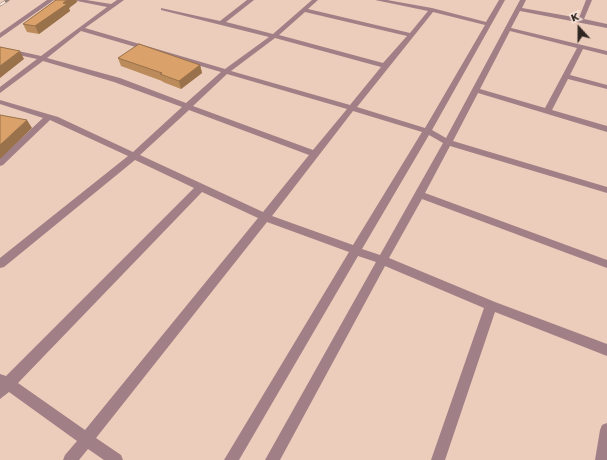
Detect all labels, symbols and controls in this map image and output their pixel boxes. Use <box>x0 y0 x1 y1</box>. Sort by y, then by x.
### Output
north arrow <box>559 8 599 48</box>
text: K <box>568 8 581 26</box>

